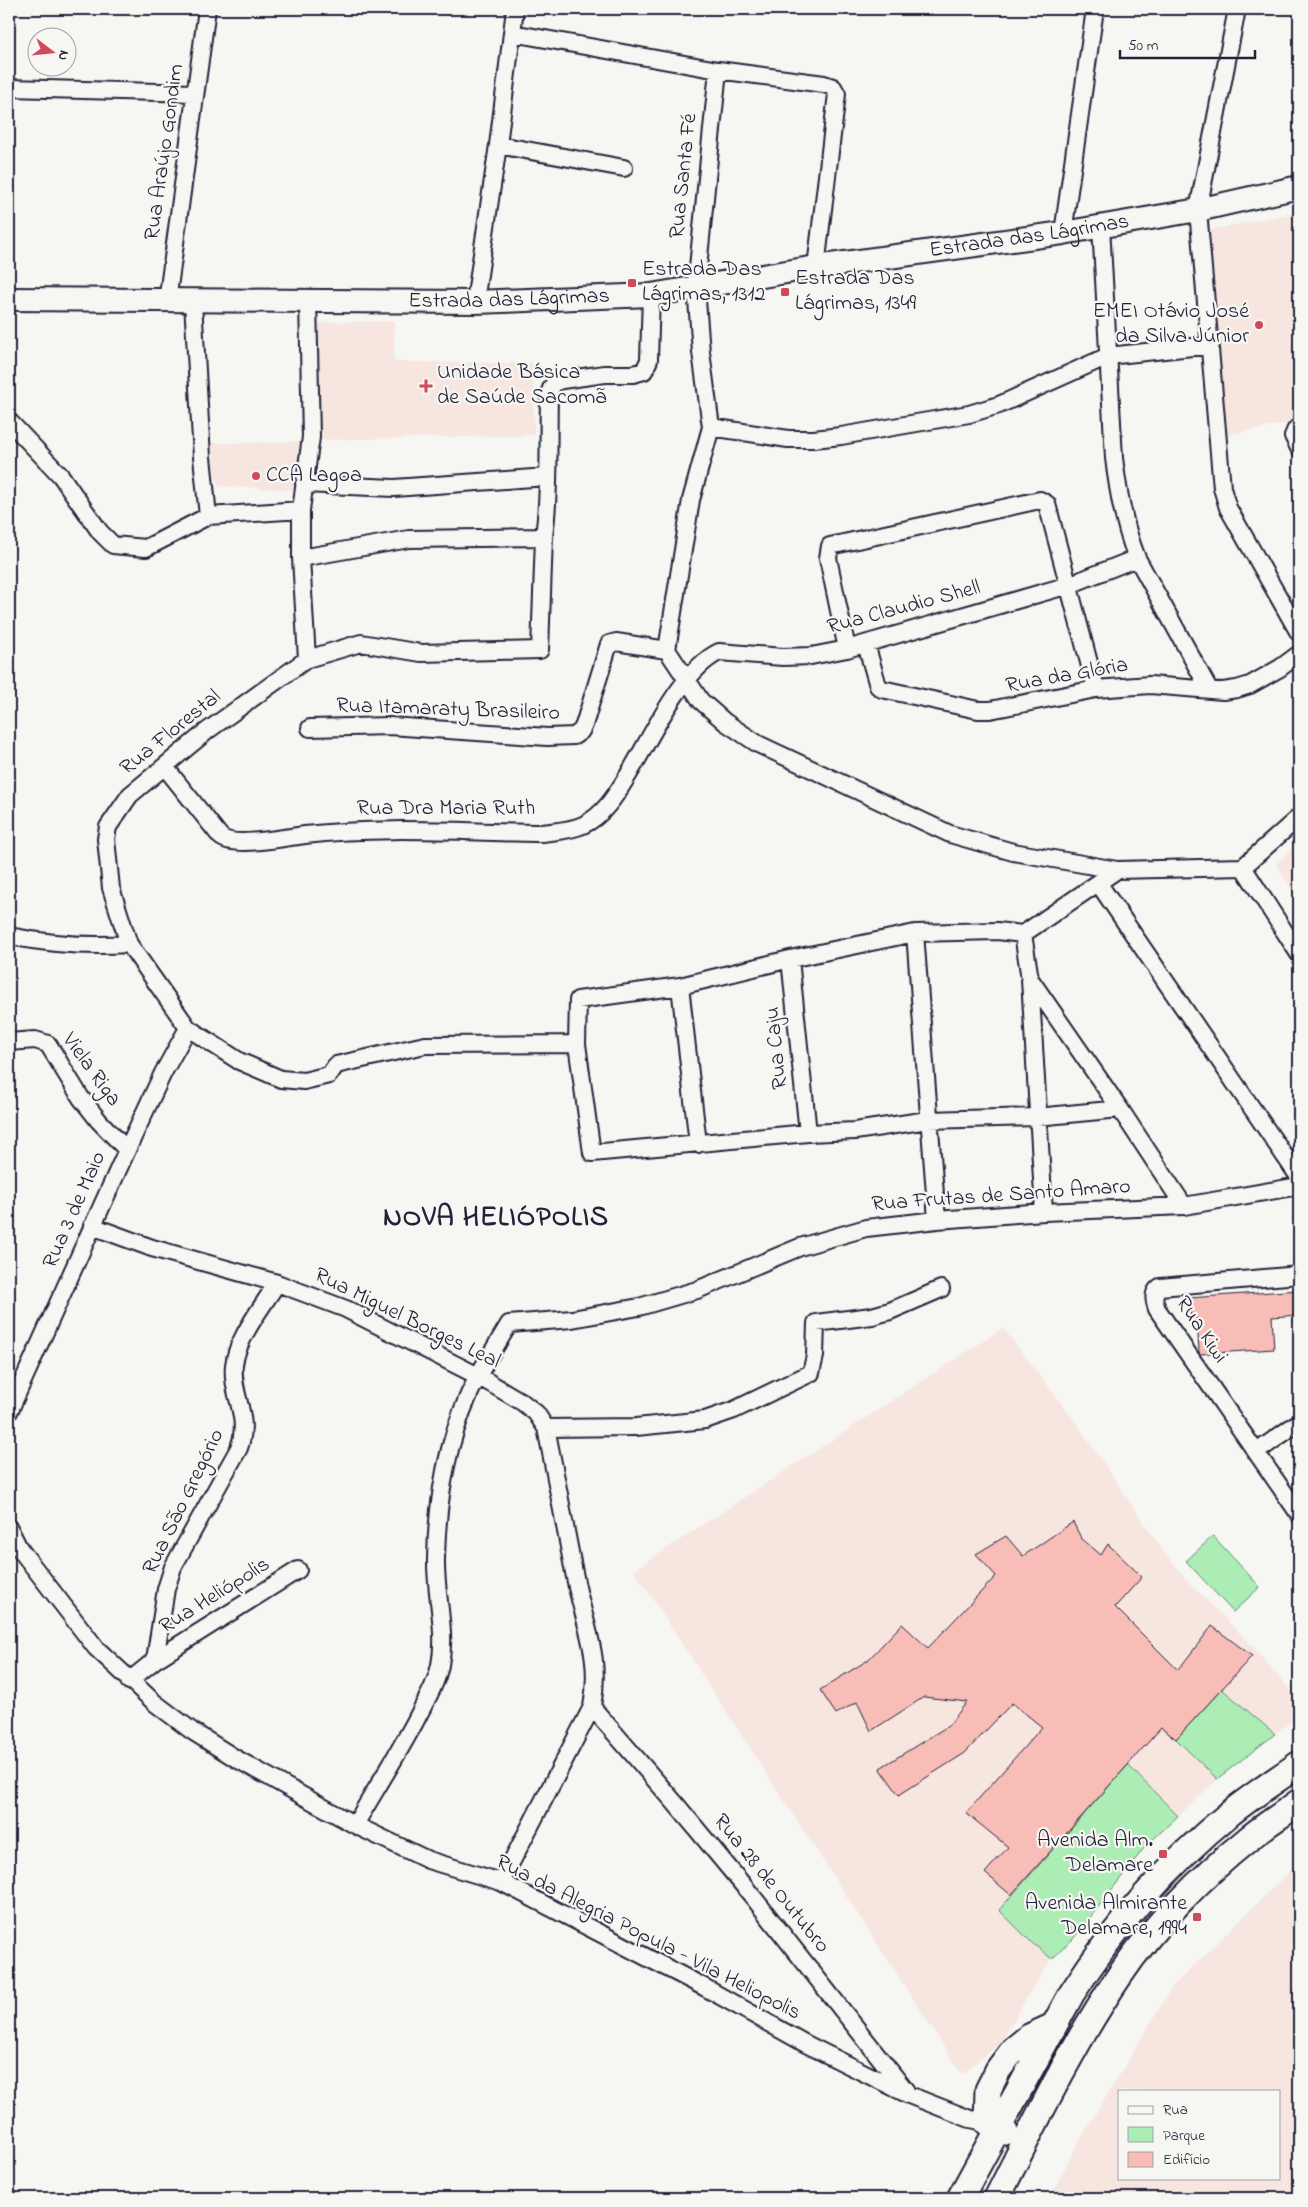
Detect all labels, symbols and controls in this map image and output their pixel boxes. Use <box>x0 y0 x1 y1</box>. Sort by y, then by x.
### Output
north arrow <box>28 28 78 78</box>
scale bar <box>1120 28 1256 60</box>
text: 50 m <box>1128 35 1159 57</box>
text: N <box>52 48 74 63</box>
street label: Rua Araújo Gondim <box>137 62 193 242</box>
street label: Rua Santa Fé <box>662 112 707 240</box>
street label: Estrada das Lágrimas <box>927 206 1132 267</box>
place label: Estrada Das Lágrimas, 1312 <box>642 254 765 312</box>
place label: Estrada Das Lágrimas, 1349 <box>795 263 917 321</box>
marker: Estrada Das Lágrimas, 1312 <box>626 277 638 289</box>
street label: Estrada das Lágrimas <box>408 281 610 318</box>
marker: Estrada Das Lágrimas, 1349 <box>779 286 791 298</box>
place label: EMEI Otávio José da Silva Júnior <box>1093 296 1249 353</box>
marker: EMEI Otávio José da Silva Júnior <box>1253 319 1265 331</box>
place label: Unidade Básica de Saúde Sacomã <box>437 357 606 414</box>
marker: Unidade Básica de Saúde Sacomã <box>419 379 433 393</box>
place label: CCA Lagoa <box>266 460 362 493</box>
marker: CCA Lagoa <box>250 470 262 482</box>
street label: Rua Claudio Shell <box>824 572 984 644</box>
street label: Rua da Glória <box>1003 650 1131 702</box>
street label: Rua Florestal <box>113 682 229 784</box>
street label: Rua Itamaraty Brasileiro <box>336 690 560 731</box>
street label: Rua Dra Maria Ruth <box>357 793 535 825</box>
street label: Rua Caju <box>757 1005 797 1091</box>
street label: Viela Riga <box>52 1026 129 1114</box>
street label: Rua 3 de Maio <box>35 1146 115 1274</box>
street label: Rua Frutas de Santo Amaro <box>870 1171 1132 1221</box>
district label: NOVA HELIÓPOLIS <box>383 1198 609 1239</box>
street label: Rua Miguel Borges Leal <box>308 1260 506 1379</box>
street label: Rua Kiwi <box>1167 1290 1235 1370</box>
street label: Rua São Gregório <box>135 1424 234 1581</box>
street label: Rua Heliópolis <box>153 1549 277 1643</box>
street label: Rua 28 de Outubro <box>705 1807 837 1961</box>
place label: Avenida Alm. Delamare <box>1037 1825 1153 1882</box>
street label: Rua da Alegria Popula - Vila Heliopolis <box>489 1847 806 2030</box>
marker: Avenida Alm. Delamare <box>1157 1848 1169 1860</box>
place label: Avenida Almirante Delamare, 1994 <box>1025 1888 1187 1945</box>
marker: Avenida Almirante Delamare, 1994 <box>1191 1911 1203 1923</box>
legend <box>1118 2090 1280 2180</box>
text: Rua <box>1163 2099 1188 2121</box>
text: Parque <box>1163 2125 1205 2147</box>
text: Edifício <box>1163 2149 1210 2171</box>

